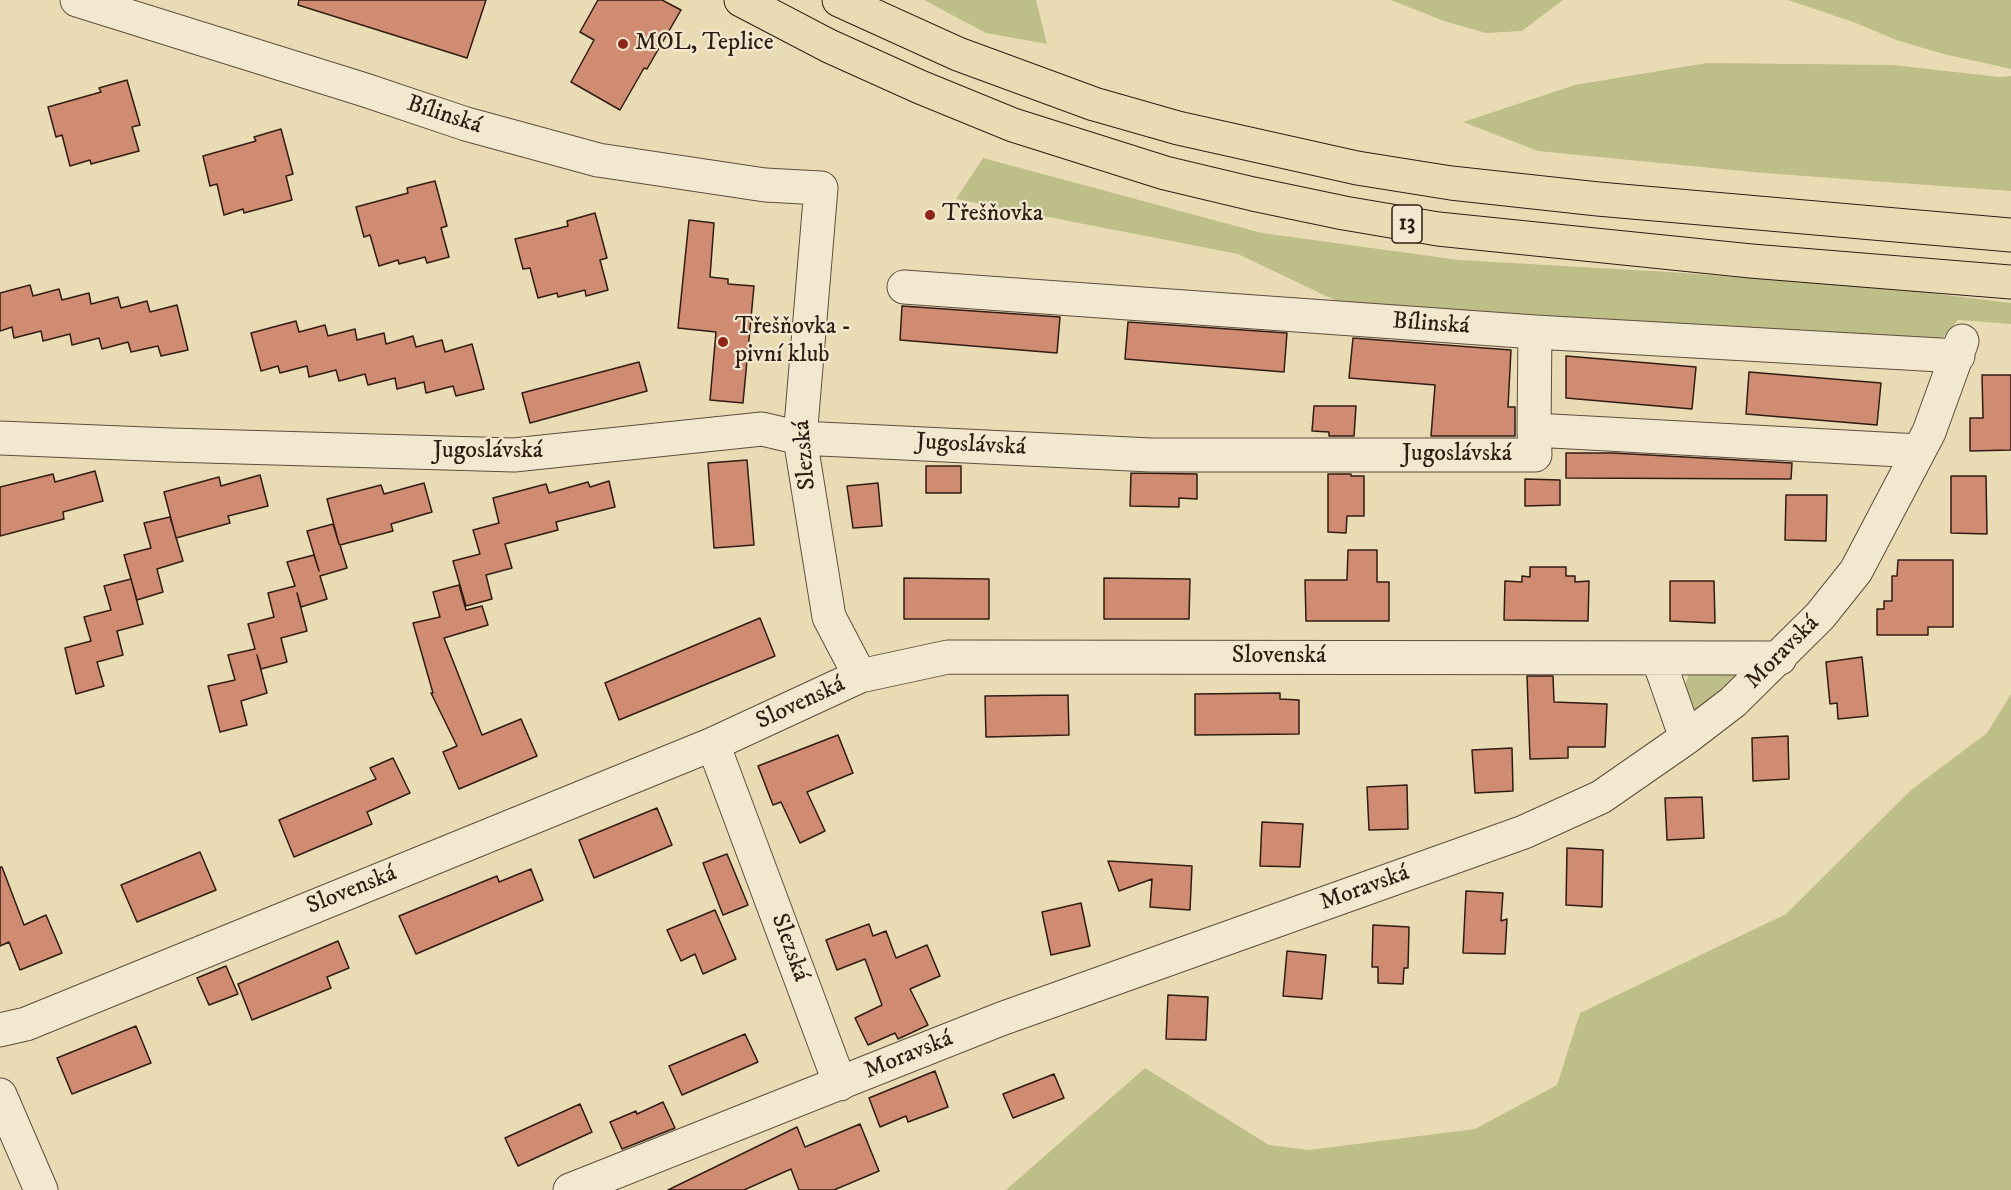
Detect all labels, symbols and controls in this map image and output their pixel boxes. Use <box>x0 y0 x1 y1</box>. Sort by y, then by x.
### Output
place label: MOL, Teplice <box>635 30 774 58</box>
marker: MOL, Teplice <box>616 37 630 51</box>
street label: Bílinská <box>403 90 485 142</box>
place label: Třešňovka <box>942 201 1043 229</box>
road number: 13 <box>1392 205 1422 243</box>
marker: Třešňovka <box>923 208 937 222</box>
street label: Bílinská <box>1391 308 1471 342</box>
place label: Třešňovka - pivní klub <box>735 314 851 370</box>
marker: Třešňovka - pivní klub <box>716 335 730 349</box>
street label: Slezská <box>789 419 823 491</box>
street label: Jugoslávská <box>915 429 1027 463</box>
street label: Jugoslávská <box>433 438 543 466</box>
street label: Jugoslávská <box>1402 441 1512 469</box>
street label: Moravská <box>1740 610 1826 696</box>
street label: Slovenská <box>1232 643 1326 671</box>
street label: Slovenská <box>752 671 850 737</box>
street label: Slovenská <box>303 860 401 922</box>
street label: Moravská <box>1316 860 1414 918</box>
street label: Slezská <box>763 910 815 986</box>
street label: Moravská <box>861 1025 957 1087</box>

